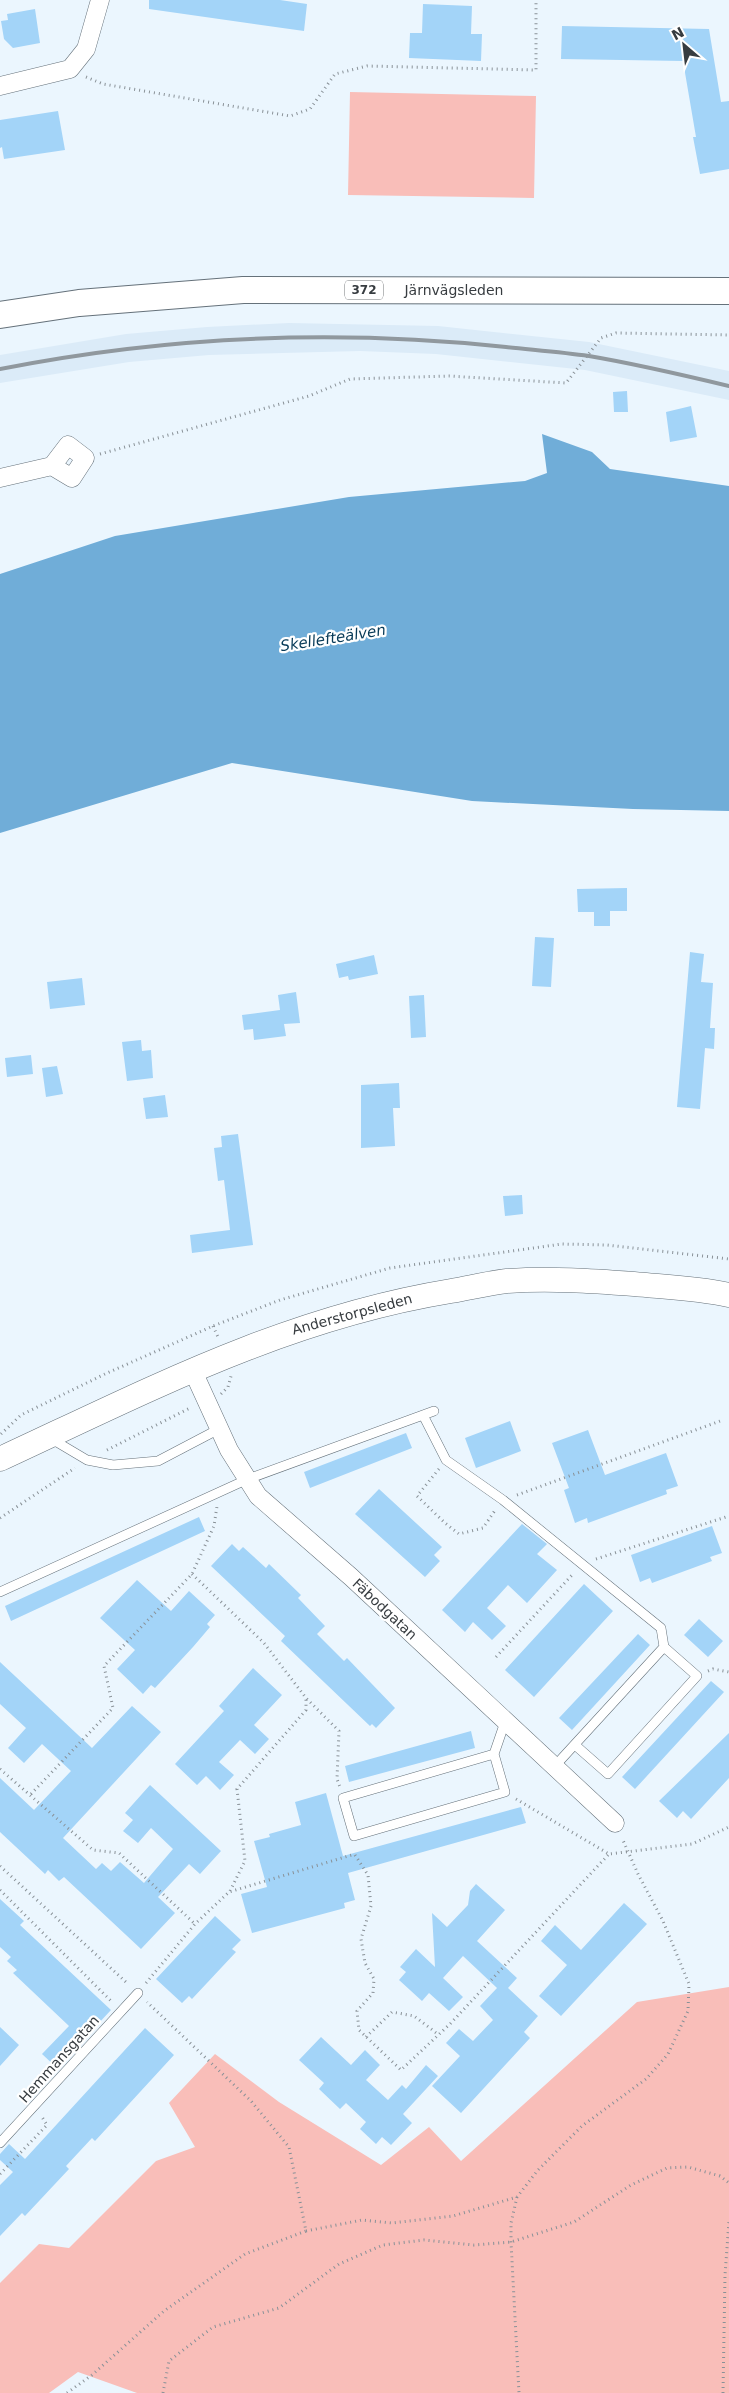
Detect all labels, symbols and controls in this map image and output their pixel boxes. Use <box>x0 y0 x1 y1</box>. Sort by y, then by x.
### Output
north arrow <box>659 20 709 70</box>
text: N <box>669 24 687 43</box>
road number: 372 <box>345 280 383 300</box>
street label: Järnvägsleden <box>403 282 504 298</box>
water label: Skellefteälven <box>279 621 387 655</box>
street label: Anderstorpsleden <box>290 1290 414 1338</box>
street label: Fäbodgatan <box>350 1575 420 1643</box>
street label: Hemmansgatan <box>16 2012 102 2106</box>

